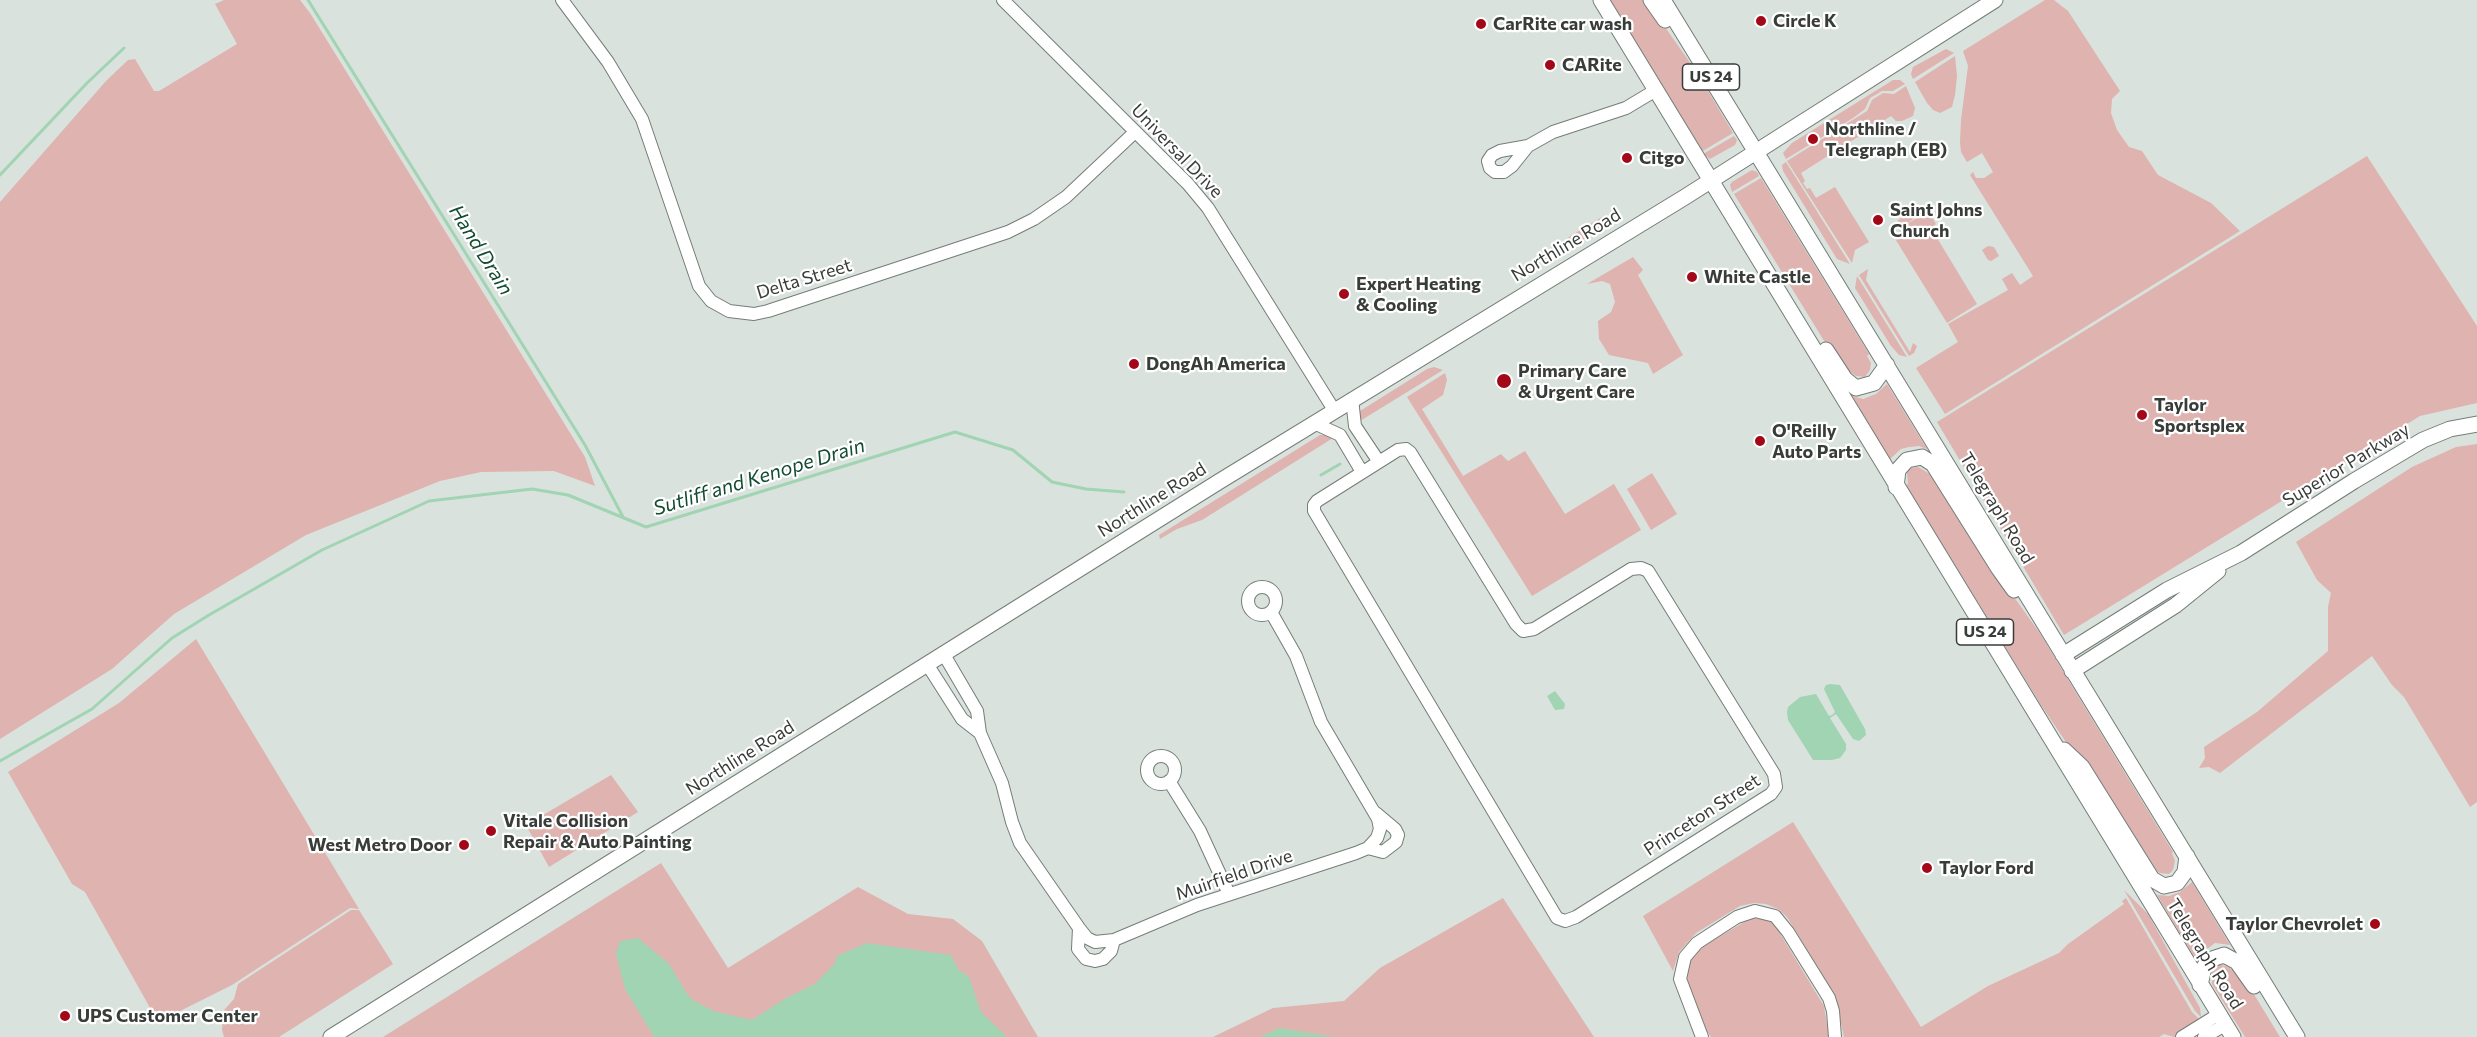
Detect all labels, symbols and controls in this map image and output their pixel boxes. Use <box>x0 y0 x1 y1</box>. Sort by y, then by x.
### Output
place label: Circle K <box>1773 10 1837 32</box>
place label: CarRite car wash <box>1493 13 1632 35</box>
marker: Circle K <box>1754 14 1768 28</box>
marker: CarRite car wash <box>1474 17 1488 31</box>
place label: CARite <box>1562 54 1622 76</box>
marker: CARite <box>1543 58 1557 72</box>
road number: US 24 <box>1682 64 1740 90</box>
street label: Universal Drive <box>1127 99 1227 203</box>
place label: Northline / Telegraph (EB) <box>1825 118 1947 160</box>
marker: Northline / Telegraph (EB) <box>1806 132 1820 146</box>
place label: Citgo <box>1639 147 1684 169</box>
marker: Citgo <box>1620 151 1634 165</box>
place label: Saint Johns Church <box>1890 199 1982 242</box>
water label: Hand Drain <box>444 200 518 300</box>
street label: Northline Road <box>1507 204 1625 286</box>
marker: Saint Johns Church <box>1871 213 1885 227</box>
street label: Delta Street <box>754 254 854 304</box>
place label: White Castle <box>1704 266 1811 288</box>
marker: White Castle <box>1685 270 1699 284</box>
place label: Expert Heating & Cooling <box>1356 273 1481 316</box>
marker: Expert Heating & Cooling <box>1337 287 1351 301</box>
place label: DongAh America <box>1146 353 1286 375</box>
marker: DongAh America <box>1127 357 1141 371</box>
place label: Primary Care & Urgent Care <box>1518 360 1635 403</box>
marker: Primary Care & Urgent Care <box>1495 372 1513 390</box>
place label: Taylor Sportsplex <box>2154 394 2245 436</box>
marker: Taylor Sportsplex <box>2135 408 2149 422</box>
street label: Superior Parkway <box>2279 419 2413 511</box>
place label: O'Reilly Auto Parts <box>1772 420 1861 462</box>
water label: Sutliff and Kenope Drain <box>650 433 868 521</box>
marker: O'Reilly Auto Parts <box>1753 434 1767 448</box>
street label: Telegraph Road <box>1955 448 2039 568</box>
street label: Northline Road <box>1094 458 1210 542</box>
road number: US 24 <box>1956 619 2014 645</box>
street label: Northline Road <box>682 716 798 800</box>
street label: Princeton Street <box>1640 769 1764 861</box>
place label: Vitale Collision Repair & Auto Painting <box>503 810 692 852</box>
marker: Vitale Collision Repair & Auto Painting <box>484 824 498 838</box>
place label: West Metro Door <box>308 834 452 856</box>
marker: West Metro Door <box>457 838 471 852</box>
street label: Muirfield Drive <box>1173 845 1295 905</box>
place label: Taylor Ford <box>1939 857 2034 879</box>
marker: Taylor Ford <box>1920 861 1934 875</box>
street label: Telegraph Road <box>2162 895 2248 1013</box>
place label: Taylor Chevrolet <box>2225 913 2363 935</box>
marker: Taylor Chevrolet <box>2368 917 2382 931</box>
place label: UPS Customer Center <box>77 1005 258 1027</box>
marker: UPS Customer Center <box>58 1009 72 1023</box>

